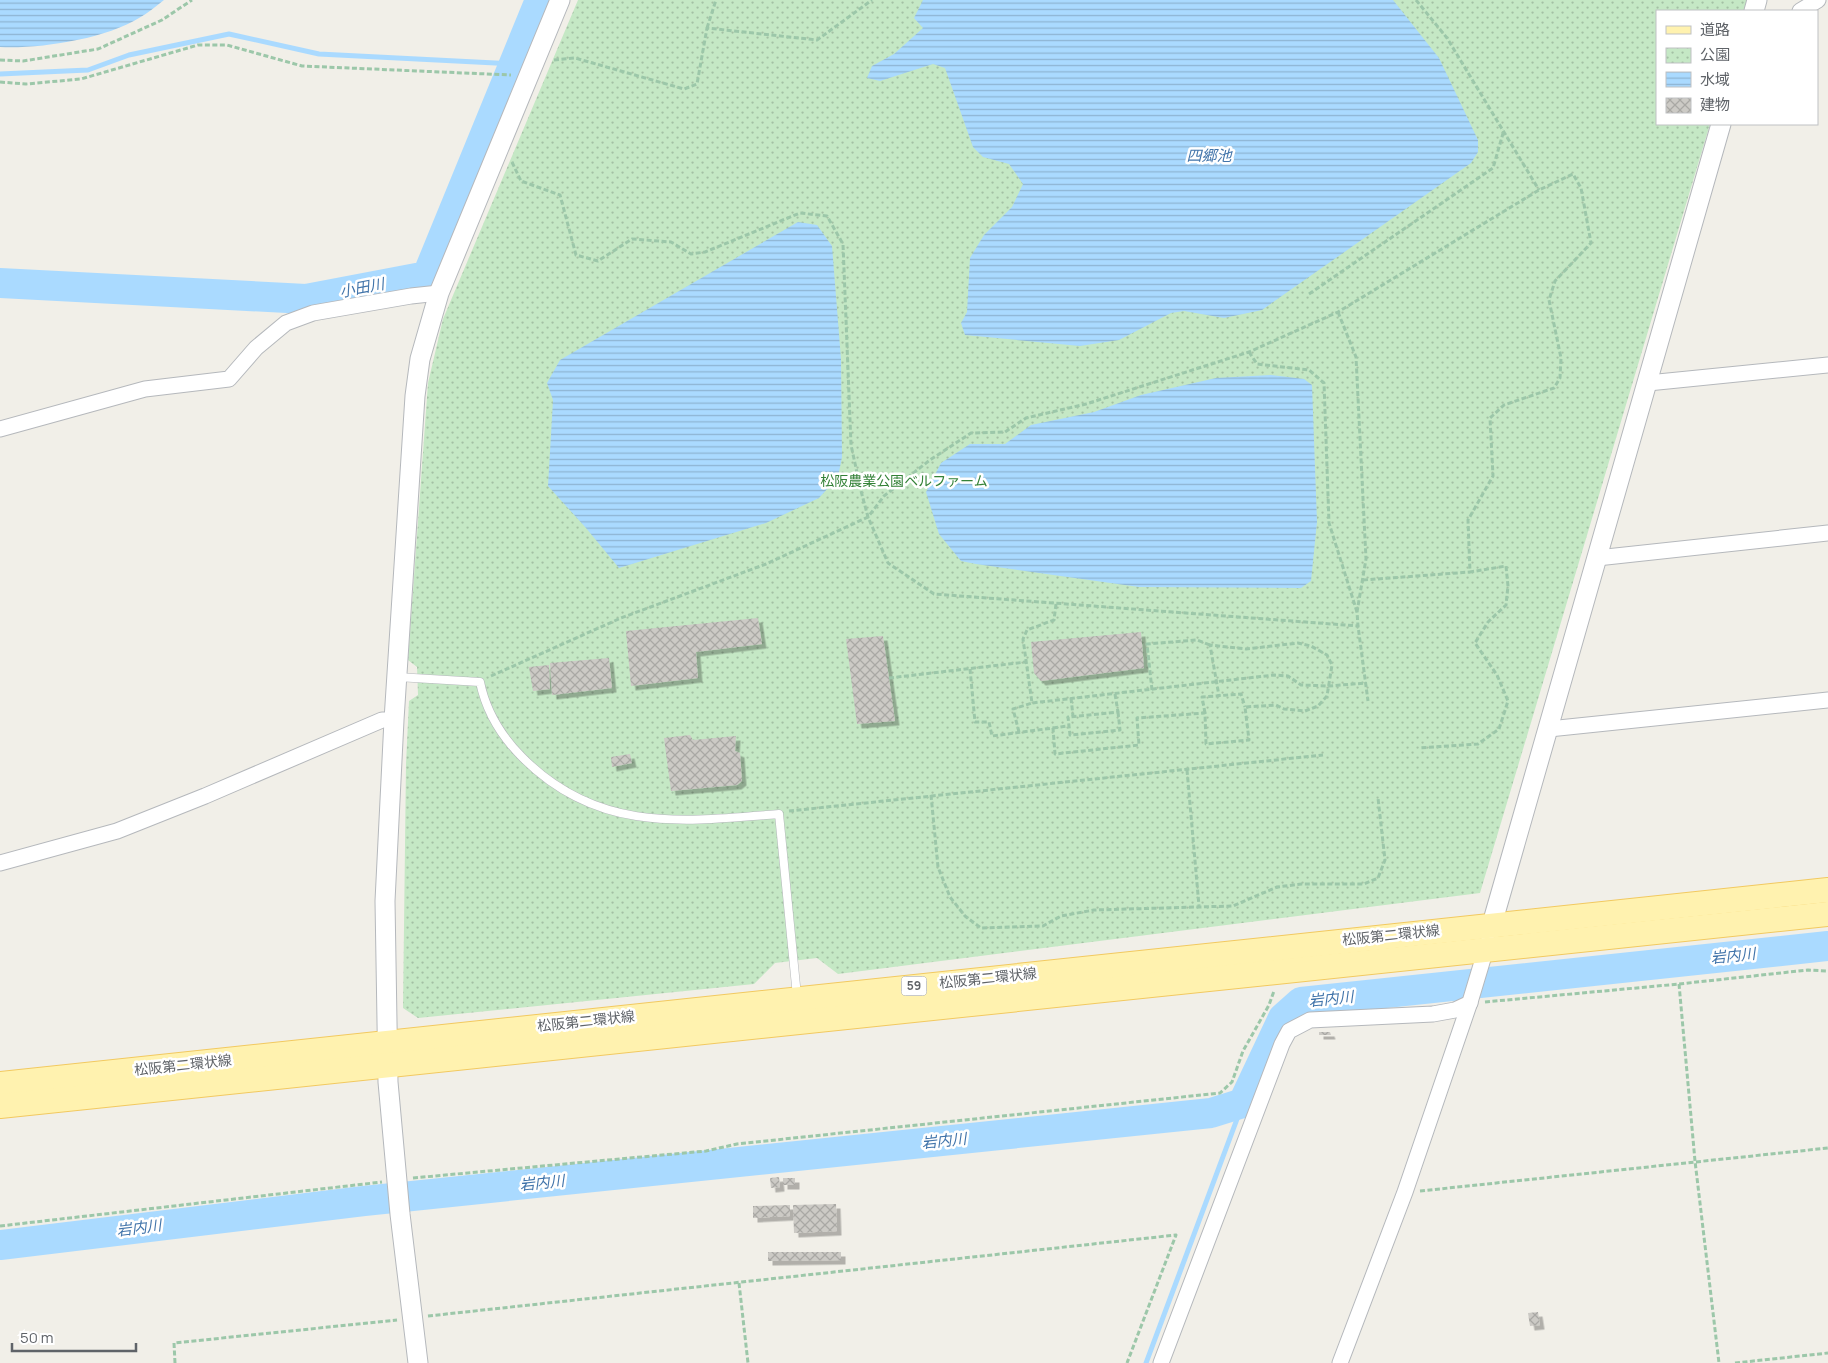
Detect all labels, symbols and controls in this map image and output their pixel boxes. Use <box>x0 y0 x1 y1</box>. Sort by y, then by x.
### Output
legend <box>1656 10 1818 125</box>
text: 道路 <box>1700 19 1730 40</box>
text: 公園 <box>1700 44 1730 65</box>
text: 水域 <box>1700 69 1730 90</box>
text: 建物 <box>1700 94 1730 115</box>
water label: 四郷池 <box>1186 145 1233 166</box>
water label: 小田川 <box>338 273 388 302</box>
park label: 松阪農業公園ベルファーム <box>820 471 988 490</box>
street label: 松阪第二環状線 <box>1341 920 1441 949</box>
water label: 岩内川 <box>1709 943 1758 968</box>
street label: 松阪第二環状線 <box>938 963 1038 992</box>
road number: 59 <box>902 976 926 996</box>
water label: 岩内川 <box>1307 986 1356 1011</box>
street label: 松阪第二環状線 <box>536 1006 636 1035</box>
street label: 松阪第二環状線 <box>133 1050 233 1079</box>
water label: 岩内川 <box>920 1128 969 1153</box>
water label: 岩内川 <box>518 1170 567 1195</box>
water label: 岩内川 <box>115 1214 165 1241</box>
scale bar <box>12 1320 136 1352</box>
text: 50 m <box>20 1327 54 1348</box>

